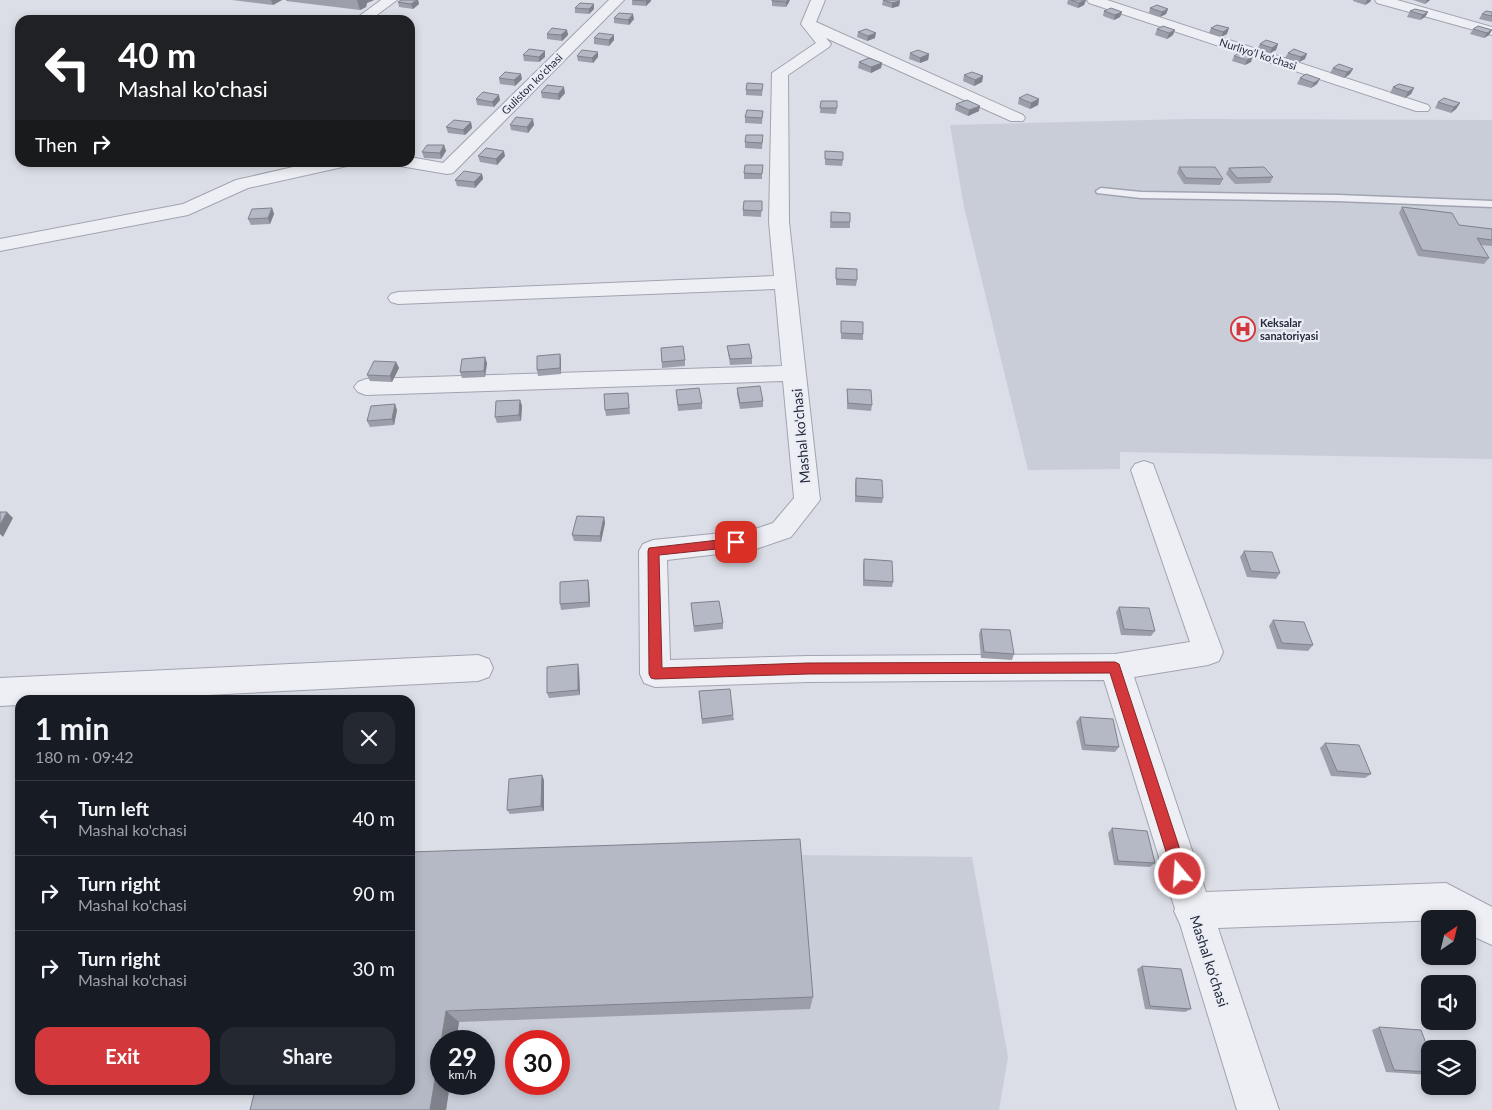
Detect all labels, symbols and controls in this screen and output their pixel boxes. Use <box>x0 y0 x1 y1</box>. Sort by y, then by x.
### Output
text: 40 m <box>118 33 196 75</box>
icon: left <box>35 35 100 100</box>
street label: Nurliyo'l ko'chasi <box>1218 35 1299 72</box>
street label: Guliston ko'chasi <box>499 50 565 117</box>
text: Mashal ko'chasi <box>118 75 268 102</box>
icon: right <box>87 130 115 158</box>
text: Then <box>35 133 77 156</box>
hospital icon: Keksalar sanatoriyasi <box>1230 316 1256 342</box>
place label: Keksalar sanatoriyasi <box>1260 316 1318 342</box>
street label: Mashal ko'chasi <box>788 388 813 484</box>
pin <box>715 521 757 563</box>
icon: arrive <box>722 528 750 556</box>
text: 1 min <box>35 710 109 746</box>
button: close <box>343 712 395 764</box>
text: 180 m · 09:42 <box>35 747 134 766</box>
text: Turn left <box>78 797 149 820</box>
icon: left <box>35 804 63 832</box>
text: 40 m <box>352 807 395 830</box>
text: Mashal ko'chasi <box>78 820 187 839</box>
position arrow <box>1153 847 1205 899</box>
text: Turn right <box>78 872 160 895</box>
icon: right <box>35 879 63 907</box>
text: 90 m <box>352 882 395 905</box>
text: Mashal ko'chasi <box>78 895 187 914</box>
north arrow <box>1421 910 1476 965</box>
map controls <box>1421 910 1476 1095</box>
street label: Mashal ko'chasi <box>1187 913 1232 1009</box>
text: Turn right <box>78 947 160 970</box>
icon: right <box>35 954 63 982</box>
text: 30 m <box>352 957 395 980</box>
text: Mashal ko'chasi <box>78 970 187 989</box>
button: sound <box>1421 975 1476 1030</box>
button: Exit <box>35 1027 210 1085</box>
button: Share <box>220 1027 395 1085</box>
speed limit sign: 30 <box>505 1030 570 1095</box>
button: layers <box>1421 1040 1476 1095</box>
text: 29 <box>448 1041 477 1071</box>
text: km/h <box>448 1067 477 1082</box>

